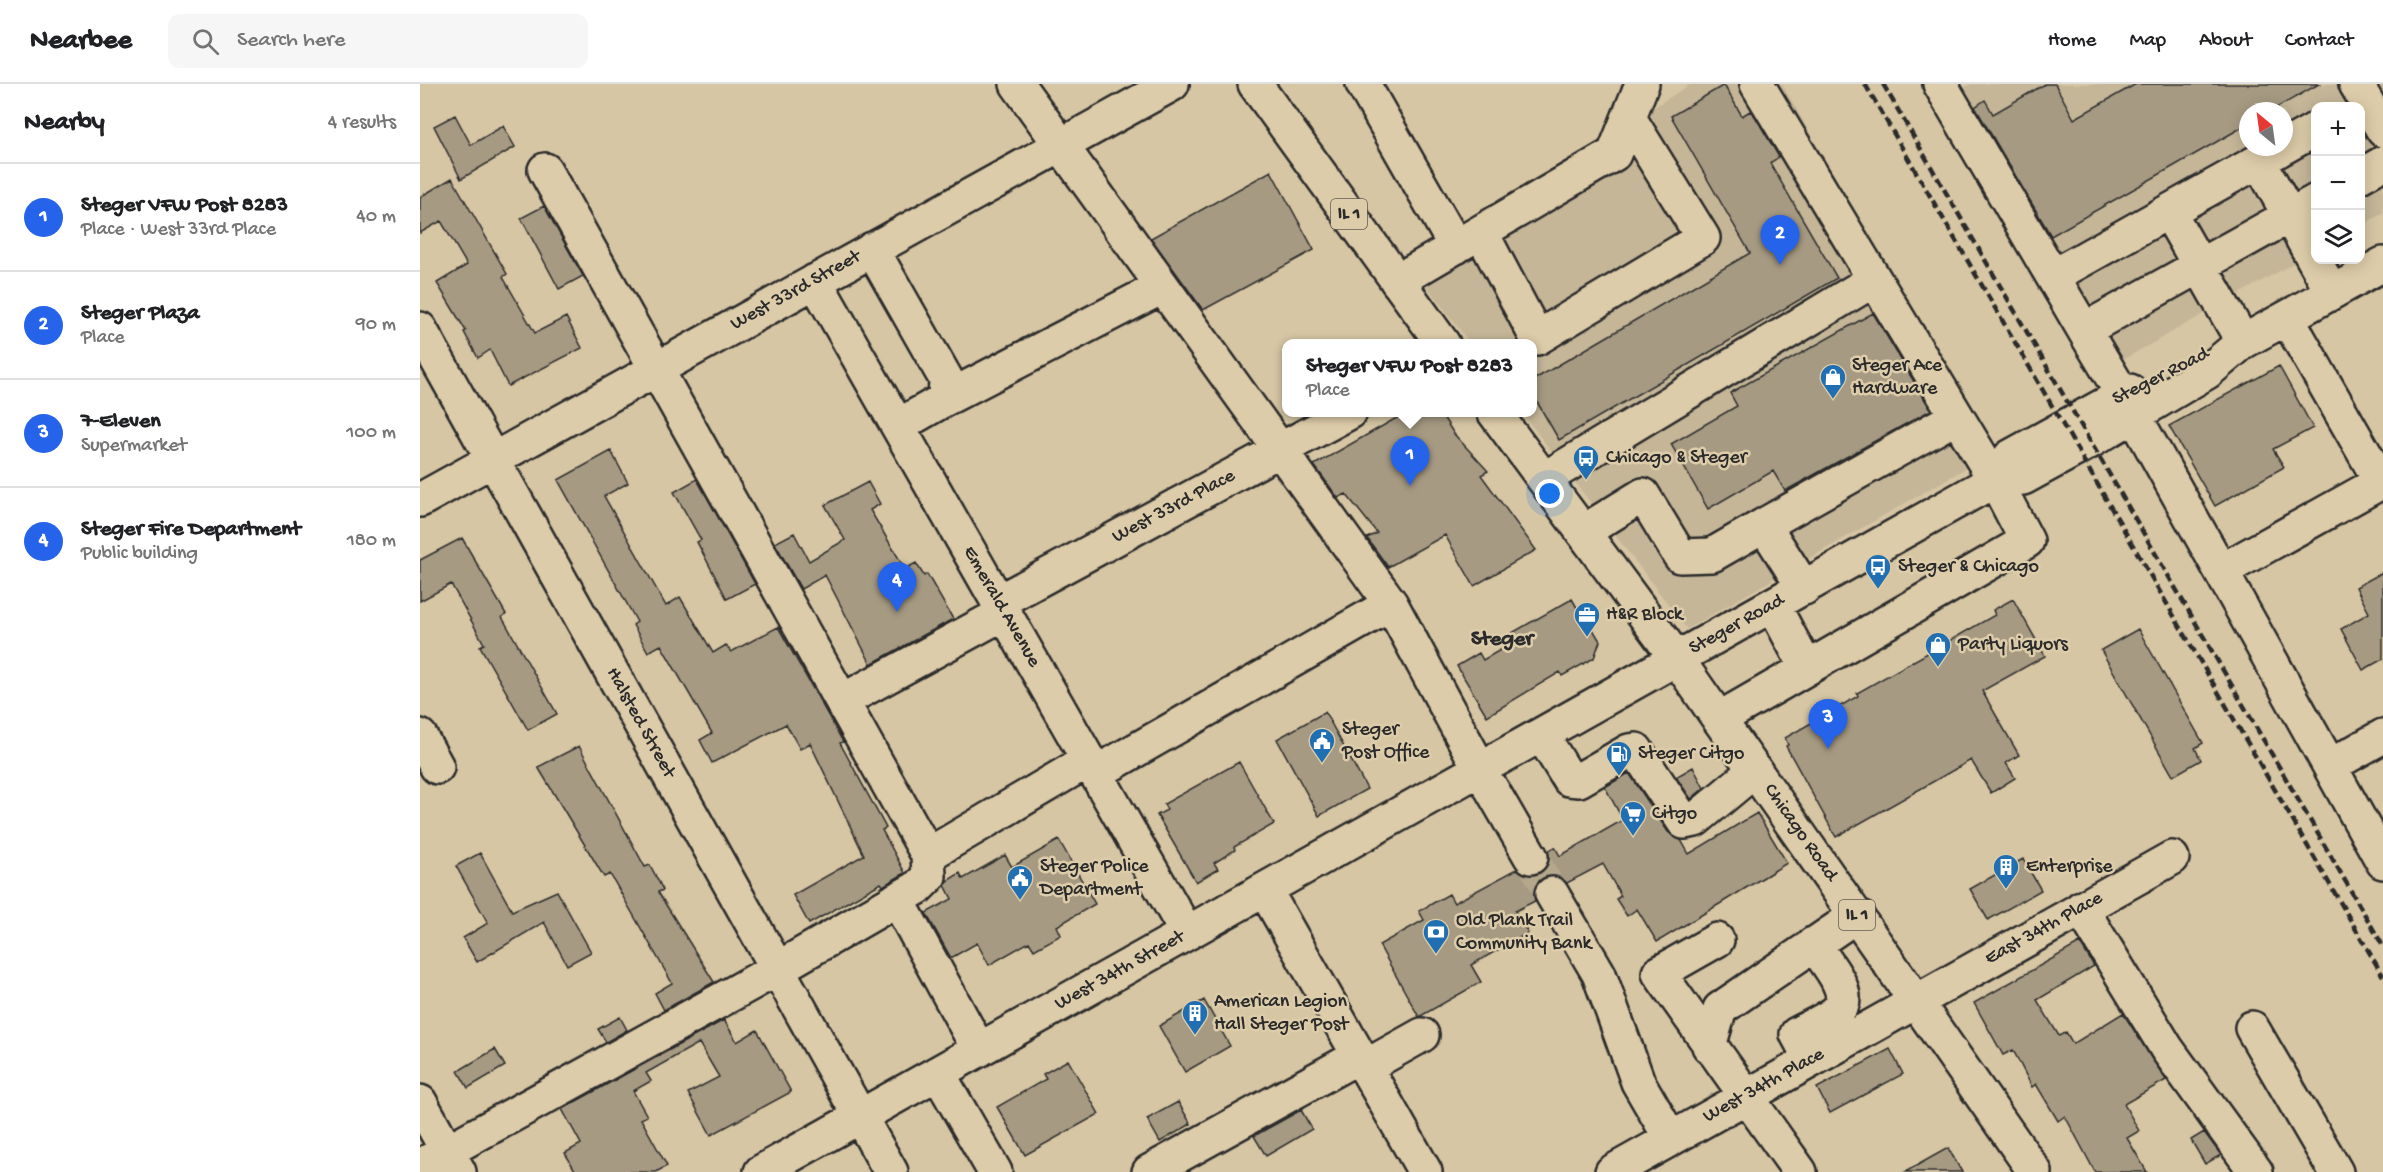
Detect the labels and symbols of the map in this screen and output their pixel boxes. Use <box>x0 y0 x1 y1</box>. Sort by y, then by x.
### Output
north arrow <box>2239 102 2293 156</box>
road number: IL 1 <box>1331 199 1367 229</box>
pin: 2 <box>1760 216 1800 265</box>
street label: West 33rd Street <box>727 245 867 336</box>
street label: Steger Road <box>2109 342 2215 411</box>
place label: Steger Ace Hardware <box>1852 355 1943 401</box>
shop icon: Steger Ace Hardware <box>1818 362 1848 400</box>
pin: 1 <box>1390 436 1430 486</box>
bus stop icon: Chicago & Steger <box>1571 443 1601 481</box>
place label: Chicago & Steger <box>1606 447 1749 470</box>
street label: West 33rd Place <box>1109 465 1240 549</box>
your location <box>1535 479 1564 508</box>
street label: Emerald Avenue <box>957 542 1045 672</box>
bus stop icon: Steger & Chicago <box>1863 552 1893 590</box>
place label: Steger & Chicago <box>1898 556 2039 579</box>
pin: 4 <box>878 562 916 612</box>
street label: Steger Road <box>1686 588 1790 661</box>
office icon: H&R Block <box>1572 600 1602 638</box>
place label: H&R Block <box>1606 604 1685 627</box>
district label: Steger <box>1471 627 1535 653</box>
shop icon: Party Liquors <box>1923 630 1953 668</box>
place label: Party Liquors <box>1957 634 2068 657</box>
street label: Halsted Street <box>600 664 681 784</box>
pin: 3 <box>1808 700 1848 749</box>
place label: Steger Post Office <box>1341 719 1430 765</box>
public building icon: Steger Post Office <box>1307 726 1337 764</box>
fuel station icon: Steger Citgo <box>1604 739 1634 777</box>
place label: Steger Citgo <box>1638 743 1744 766</box>
street label: Chicago Road <box>1758 780 1843 888</box>
supermarket icon: Citgo <box>1618 799 1648 837</box>
place label: Citgo <box>1652 803 1697 826</box>
building icon: Enterprise <box>1991 852 2021 890</box>
place label: Steger Police Department <box>1038 856 1149 902</box>
place label: Enterprise <box>2026 856 2113 879</box>
public building icon: Steger Police Department <box>1005 863 1035 901</box>
street label: East 34th Place <box>1981 887 2107 971</box>
road number: IL 1 <box>1839 900 1875 930</box>
place label: Old Plank Trail Community Bank <box>1456 910 1593 956</box>
bank icon: Old Plank Trail Community Bank <box>1421 917 1451 955</box>
street label: West 34th Street <box>1051 925 1190 1016</box>
place label: American Legion Hall Steger Post <box>1214 991 1350 1037</box>
building icon: American Legion Hall Steger Post <box>1180 998 1210 1036</box>
street label: West 34th Place <box>1699 1043 1829 1129</box>

